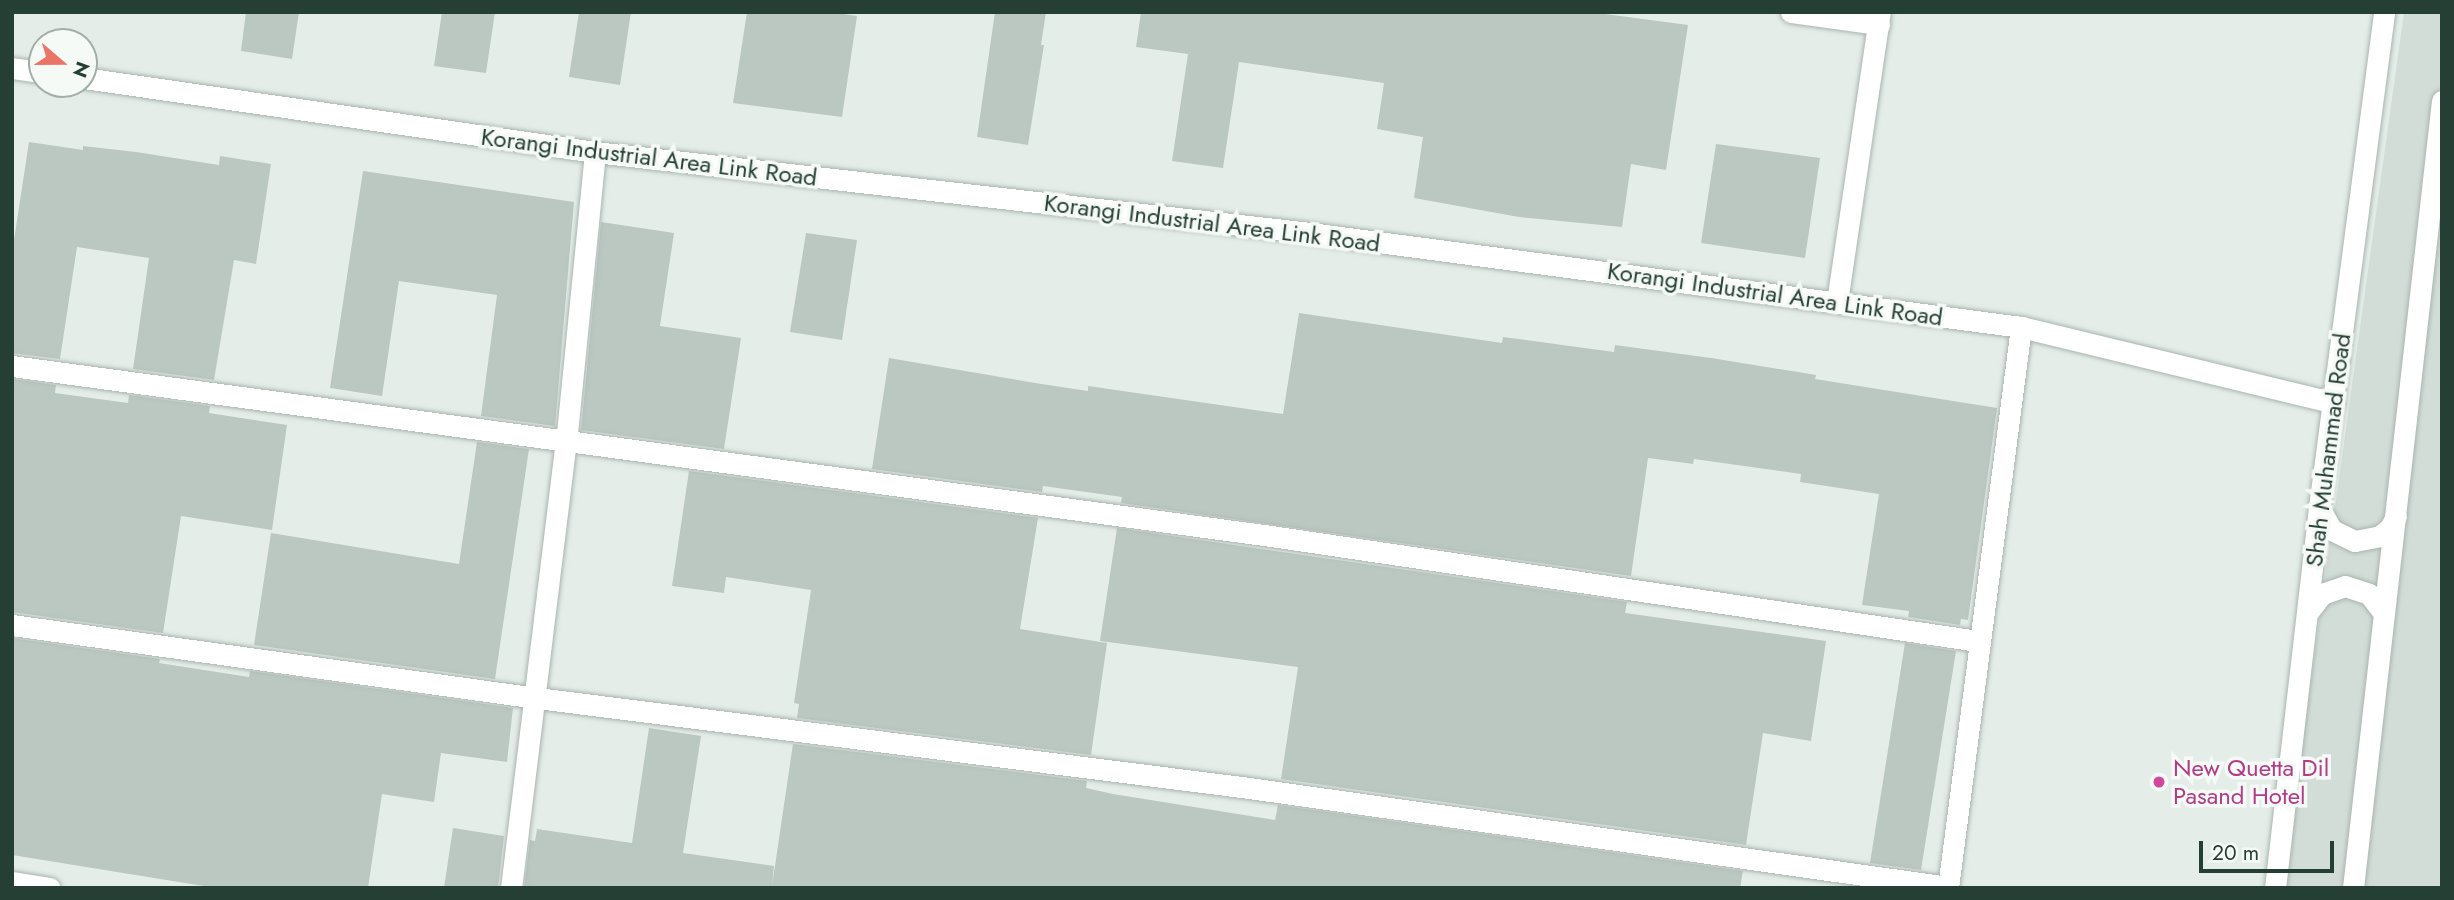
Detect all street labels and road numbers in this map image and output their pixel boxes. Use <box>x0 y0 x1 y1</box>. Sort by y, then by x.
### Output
street label: Korangi Industrial Area Link Road <box>479 122 819 192</box>
street label: Korangi Industrial Area Link Road <box>1042 188 1382 258</box>
street label: Korangi Industrial Area Link Road <box>1605 256 1945 332</box>
street label: Shah Muhammad Road <box>2299 332 2357 568</box>

